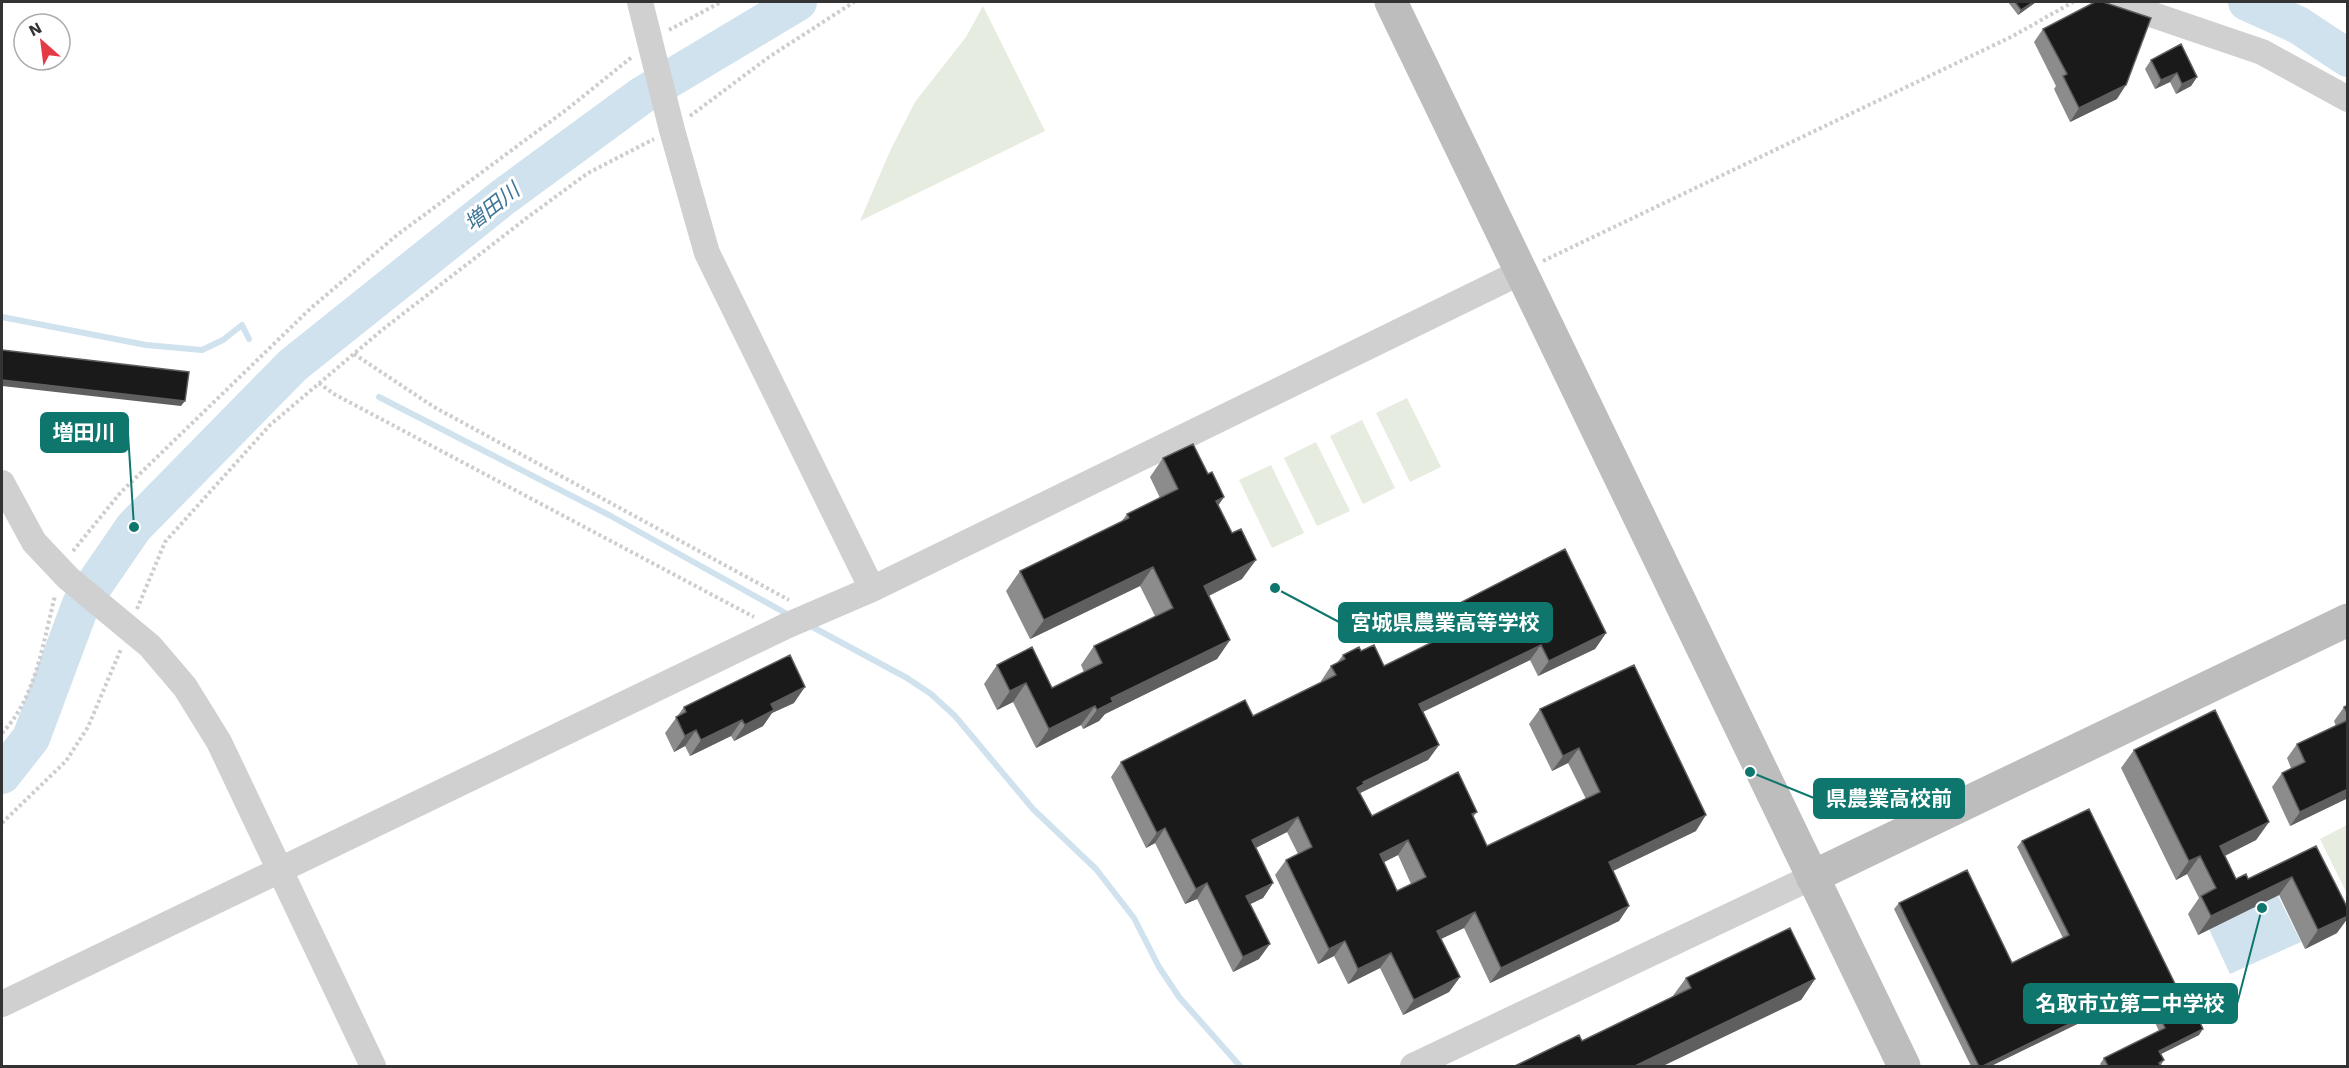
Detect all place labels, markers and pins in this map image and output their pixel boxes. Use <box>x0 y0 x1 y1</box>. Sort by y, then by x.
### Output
callout: 増田川 <box>41 413 128 452</box>
callout: 宮城県農業高等学校 <box>1339 603 1552 642</box>
callout: 県農業高校前 <box>1814 779 1964 818</box>
callout: 名取市立第二中学校 <box>2024 984 2237 1023</box>

